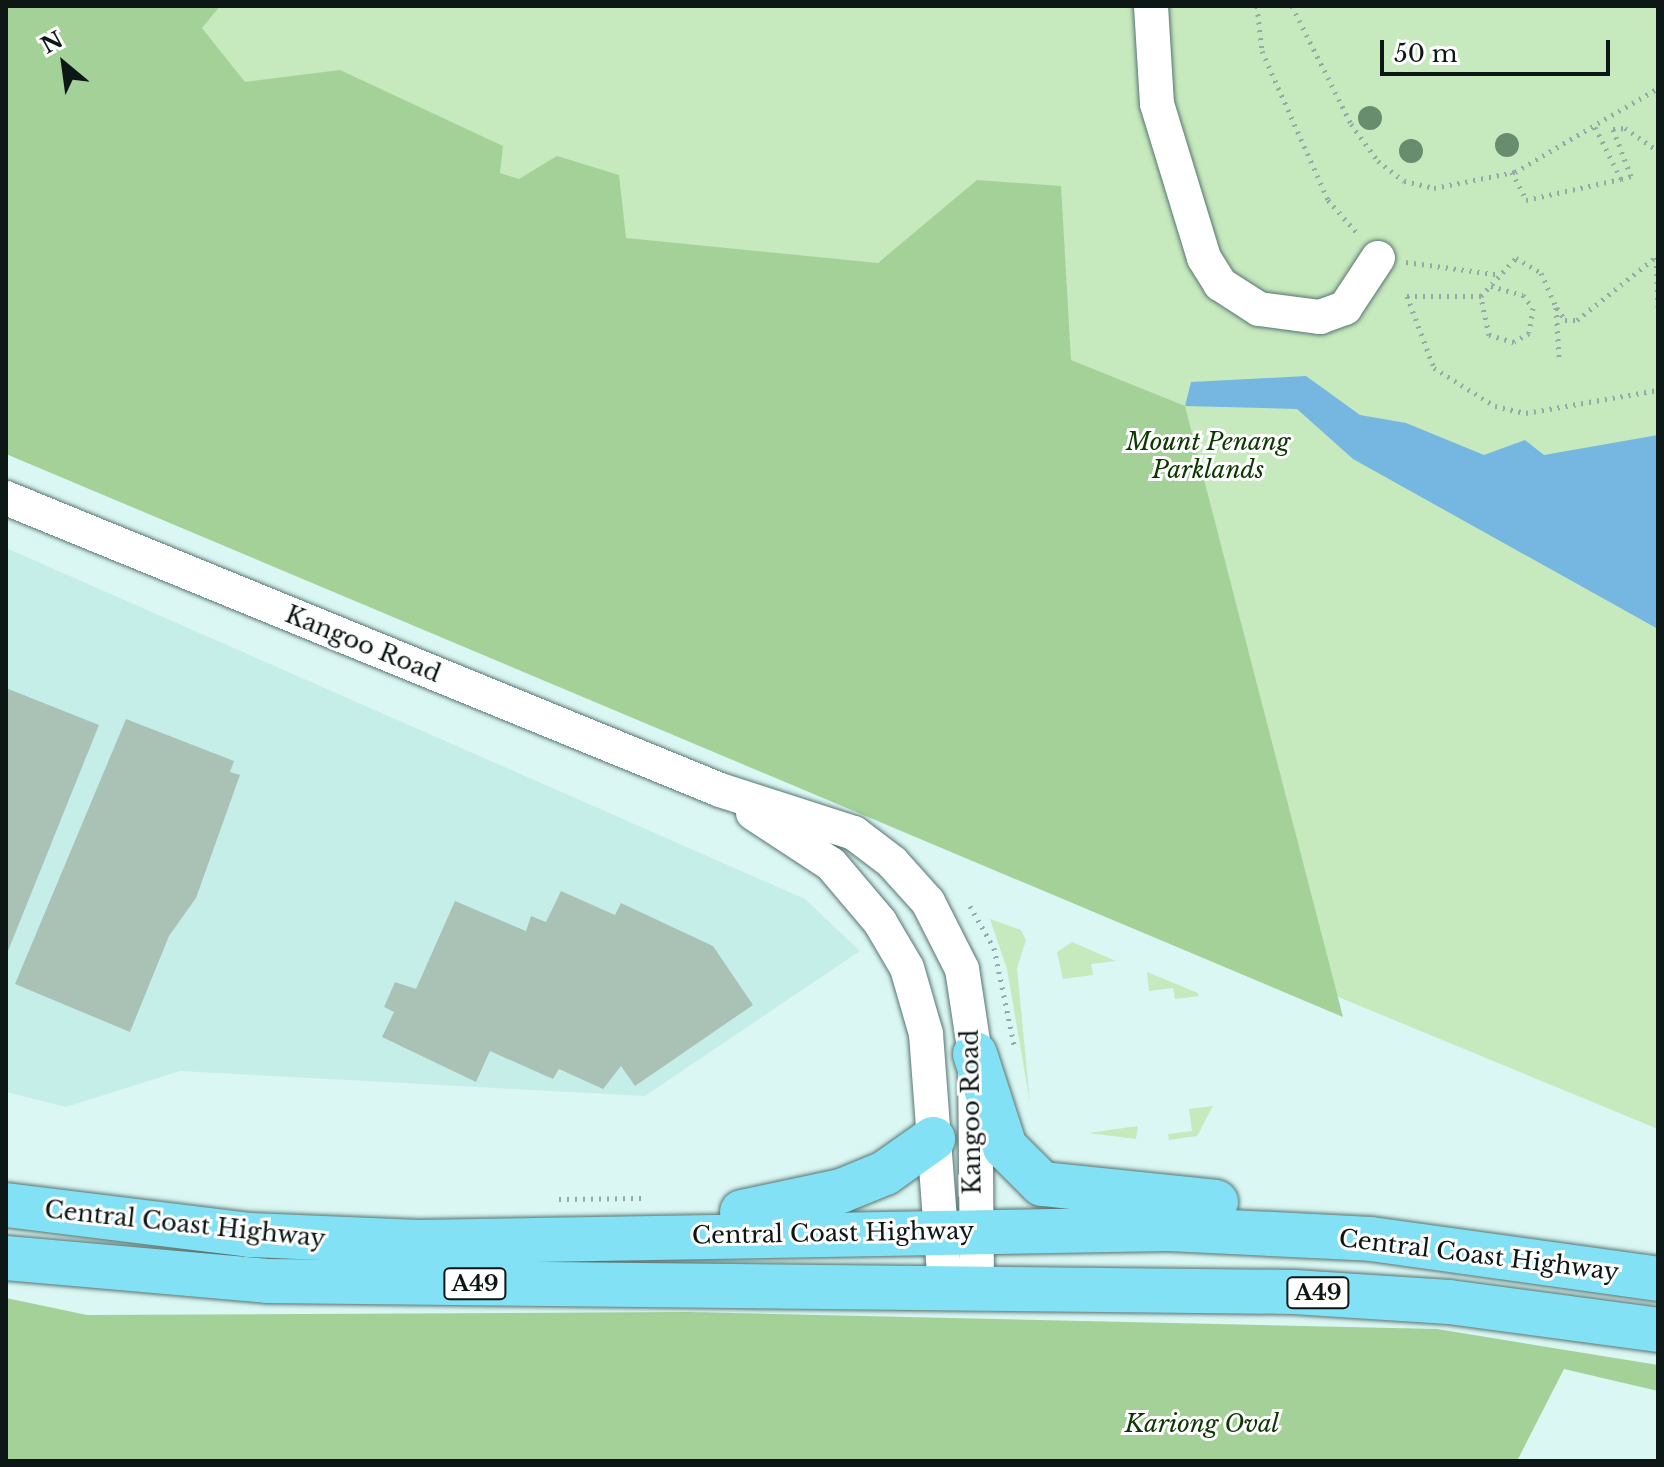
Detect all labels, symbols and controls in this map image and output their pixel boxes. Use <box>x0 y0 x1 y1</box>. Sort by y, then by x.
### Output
north arrow <box>24 24 104 104</box>
scale bar <box>1384 24 1614 74</box>
text: N <box>37 26 68 59</box>
text: 50 m <box>1394 39 1457 68</box>
park label: Mount Penang Parklands <box>1126 428 1290 484</box>
street label: Kangoo Road <box>281 600 445 688</box>
street label: Kangoo Road <box>955 1029 987 1195</box>
street label: Central Coast Highway <box>43 1195 327 1253</box>
street label: Central Coast Highway <box>692 1216 974 1250</box>
street label: Central Coast Highway <box>1337 1224 1621 1286</box>
road number: A49 <box>443 1266 507 1302</box>
road number: A49 <box>1286 1275 1350 1311</box>
park label: Kariong Oval <box>1125 1410 1279 1438</box>

